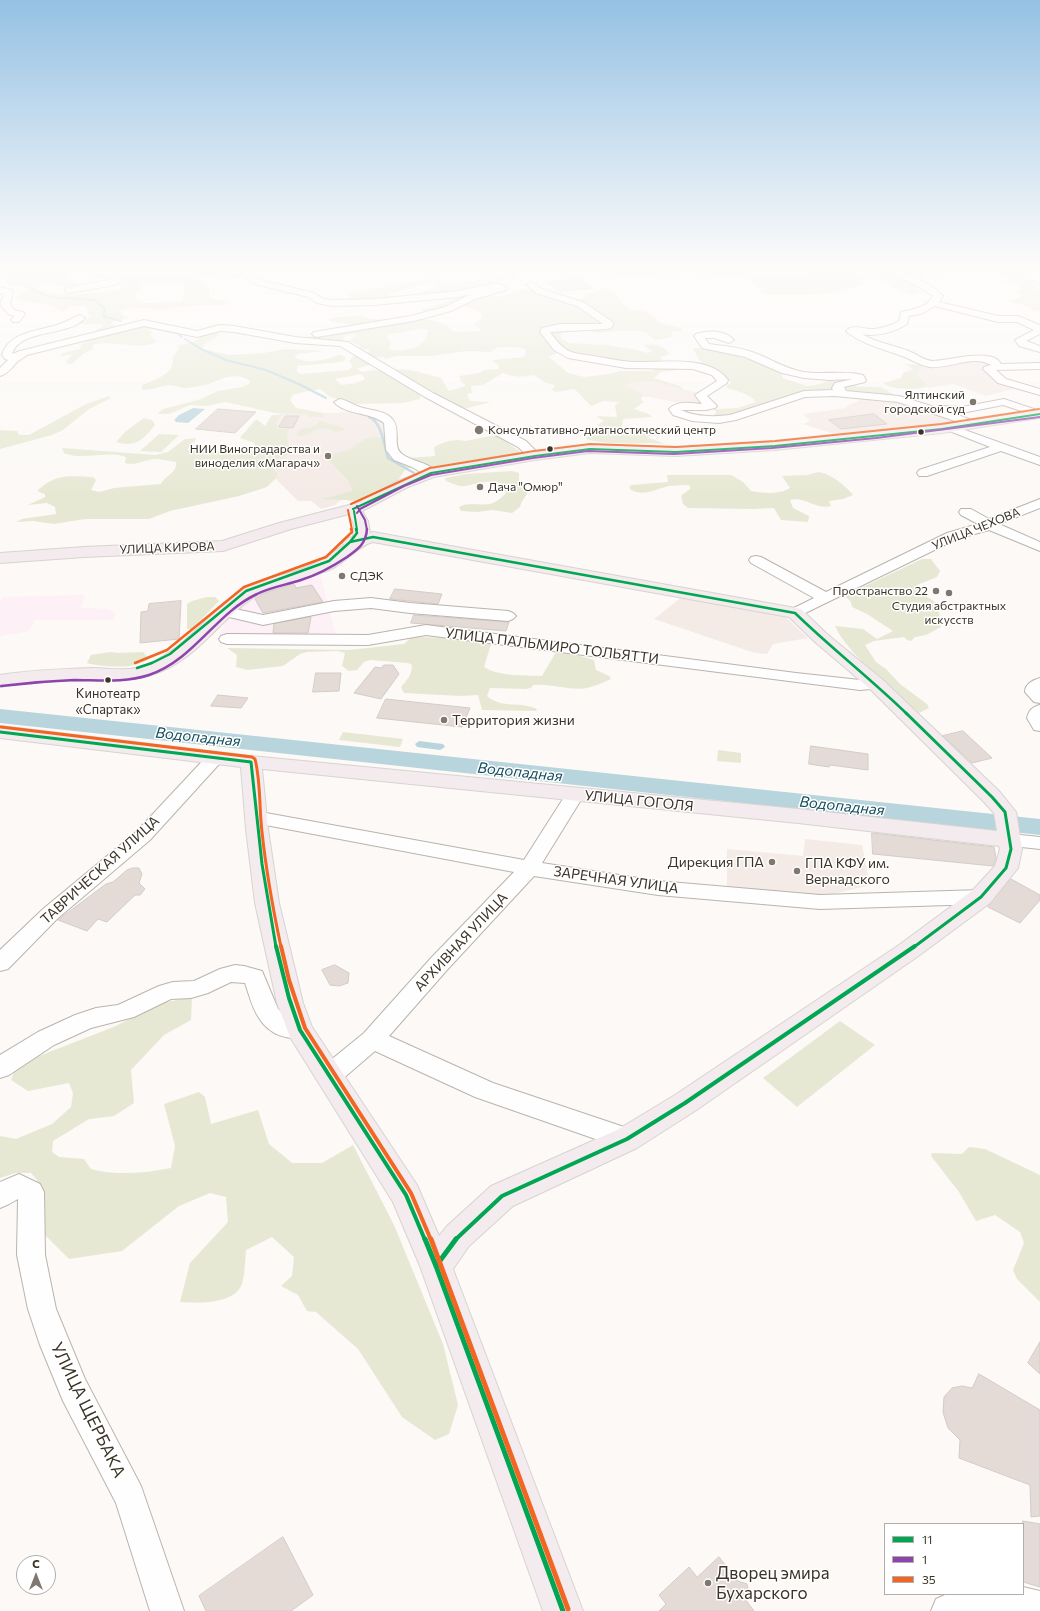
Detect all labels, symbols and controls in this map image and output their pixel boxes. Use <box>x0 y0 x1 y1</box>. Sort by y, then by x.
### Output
place label: Ялтинский городской суд <box>884 388 965 416</box>
marker: Ялтинский городской суд <box>968 397 978 407</box>
place label: Консультативно-диагностический центр <box>488 423 716 437</box>
marker: Консультативно-диагностический центр <box>473 424 485 436</box>
unlabelled marker <box>916 427 926 437</box>
place label: НИИ Виноградарства и виноделия «Магарач» <box>190 442 320 470</box>
unlabelled marker <box>545 444 555 454</box>
marker: НИИ Виноградарства и виноделия «Магарач» <box>323 451 333 461</box>
place label: Дача "Омюр" <box>488 480 563 494</box>
marker: Дача "Омюр" <box>475 482 485 492</box>
street label: УЛИЦА ЧЕХОВА <box>930 505 1022 553</box>
street label: УЛИЦА КИРОВА <box>119 539 215 557</box>
place label: СДЭК <box>350 569 384 583</box>
marker: СДЭК <box>337 571 347 581</box>
place label: Пространство 22 <box>832 584 928 598</box>
marker: Пространство 22 <box>931 586 941 596</box>
marker: Студия абстрактных искусств <box>944 588 954 598</box>
place label: Студия абстрактных искусств <box>892 599 1006 627</box>
street label: УЛИЦА ПАЛЬМИРО ТОЛЬЯТТИ <box>444 625 660 667</box>
marker: Кинотеатр «Спартак» <box>103 675 113 685</box>
place label: Кинотеатр «Спартак» <box>75 686 141 717</box>
place label: Территория жизни <box>452 712 575 728</box>
marker: Территория жизни <box>439 715 449 725</box>
water label: Водопадная <box>154 724 242 750</box>
water label: Водопадная <box>476 759 564 785</box>
street label: УЛИЦА ГОГОЛЯ <box>584 787 694 815</box>
water label: Водопадная <box>798 793 886 819</box>
street label: ТАВРИЧЕСКАЯ УЛИЦА <box>37 812 163 928</box>
place label: Дирекция ГПА <box>668 854 764 870</box>
place label: ГПА КФУ им. Вернадского <box>805 855 890 888</box>
marker: Дирекция ГПА <box>767 857 777 867</box>
street label: ЗАРЕЧНАЯ УЛИЦА <box>552 863 680 897</box>
marker: ГПА КФУ им. Вернадского <box>792 866 802 876</box>
street label: АРХИВНАЯ УЛИЦА <box>411 889 511 995</box>
street label: УЛИЦА ЩЕРБАКА <box>46 1339 130 1481</box>
legend <box>884 1523 1024 1595</box>
text: 11 <box>922 1532 932 1546</box>
text: 1 <box>922 1552 927 1566</box>
north arrow <box>16 1555 56 1595</box>
text: С <box>32 1557 40 1570</box>
place label: Дворец эмира Бухарского <box>716 1563 830 1603</box>
text: 35 <box>922 1572 936 1586</box>
marker: Дворец эмира Бухарского <box>703 1578 713 1588</box>

